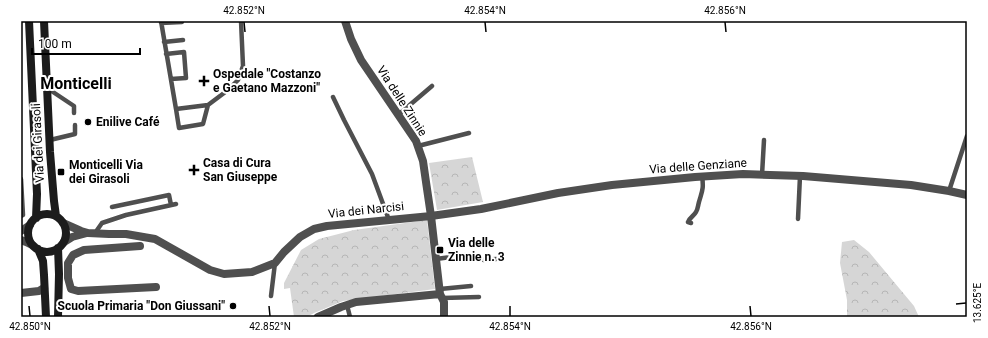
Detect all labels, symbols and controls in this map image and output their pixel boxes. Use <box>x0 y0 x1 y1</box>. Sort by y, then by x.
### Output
text: 42.852°N <box>223 5 265 16</box>
text: 42.854°N <box>464 5 506 16</box>
text: 42.856°N <box>704 5 746 16</box>
scale bar <box>32 30 140 56</box>
text: 100 m <box>38 37 72 51</box>
street label: Via delle Zinnie <box>374 63 430 139</box>
place label: Ospedale "Costanzo e Gaetano Mazzoni" <box>213 67 321 95</box>
district label: Monticelli <box>40 74 112 93</box>
marker: Ospedale "Costanzo e Gaetano Mazzoni" <box>198 75 210 87</box>
street label: Via dei Girasoli <box>29 103 47 183</box>
place label: Enilive Café <box>96 115 160 129</box>
marker: Enilive Café <box>83 117 93 127</box>
place label: Casa di Cura San Giuseppe <box>203 156 278 184</box>
street label: Via delle Genziane <box>649 156 747 176</box>
place label: Monticelli Via dei Girasoli <box>69 158 144 186</box>
marker: Casa di Cura San Giuseppe <box>188 164 200 176</box>
marker: Monticelli Via dei Girasoli <box>56 167 66 177</box>
street label: Via dei Narcisi <box>327 199 405 221</box>
place label: Via delle Zinnie n. 3 <box>448 236 505 264</box>
marker: Via delle Zinnie n. 3 <box>435 245 445 255</box>
text: 13.625°E <box>972 283 983 323</box>
place label: Scuola Primaria "Don Giussani" <box>58 299 225 313</box>
marker: Scuola Primaria "Don Giussani" <box>228 301 238 311</box>
text: 42.850°N <box>9 321 51 332</box>
text: 42.852°N <box>249 321 291 332</box>
text: 42.854°N <box>489 321 531 332</box>
text: 42.856°N <box>730 321 772 332</box>

